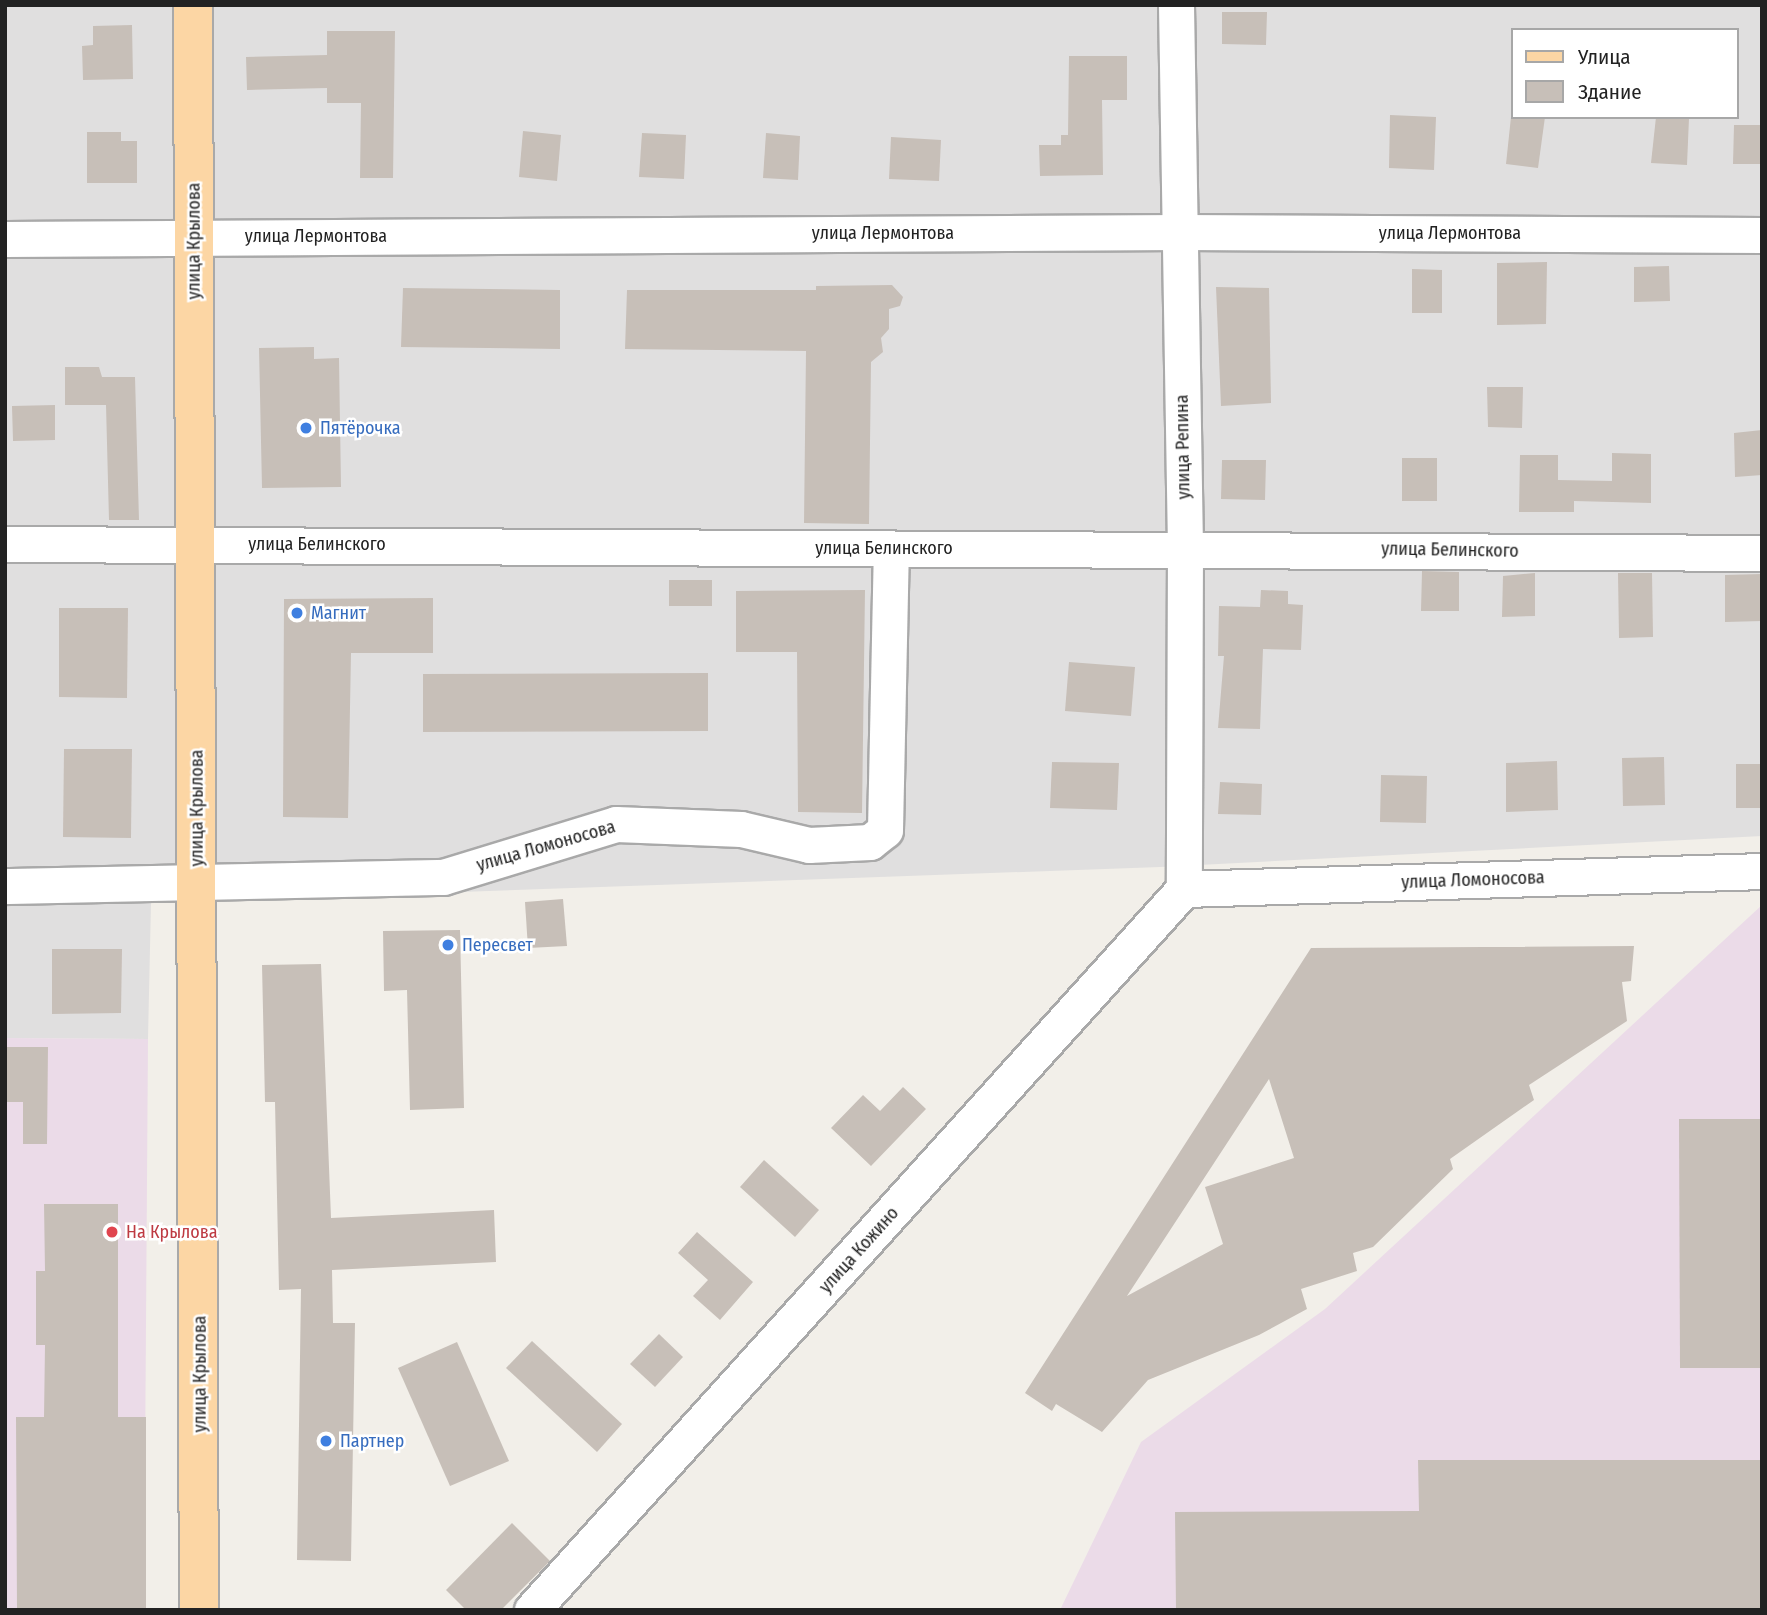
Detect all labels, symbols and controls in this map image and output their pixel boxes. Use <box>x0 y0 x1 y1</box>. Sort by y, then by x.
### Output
legend <box>1512 28 1739 119</box>
text: Улица <box>1578 44 1631 70</box>
text: Здание <box>1578 79 1642 105</box>
street label: улица Крылова <box>183 183 205 299</box>
street label: улица Лермонтова <box>812 222 954 244</box>
street label: улица Лермонтова <box>1379 222 1521 244</box>
street label: улица Лермонтова <box>245 225 387 247</box>
street label: улица Репина <box>1171 394 1195 500</box>
place label: Пятёрочка <box>320 417 400 439</box>
marker: Пятёрочка <box>298 420 314 436</box>
street label: улица Белинского <box>248 533 386 555</box>
street label: улица Белинского <box>815 537 953 559</box>
street label: улица Белинского <box>1381 538 1519 562</box>
place label: Магнит <box>311 602 366 624</box>
marker: Магнит <box>289 605 305 621</box>
street label: улица Крылова <box>186 750 208 866</box>
street label: улица Ломоносова <box>474 816 618 876</box>
street label: улица Ломоносова <box>1401 867 1545 893</box>
place label: Пересвет <box>462 934 533 956</box>
marker: Пересвет <box>440 937 456 953</box>
street label: улица Кожино <box>815 1203 903 1297</box>
place label: На Крылова <box>126 1221 218 1243</box>
marker: На Крылова <box>104 1224 120 1240</box>
street label: улица Крылова <box>189 1316 211 1432</box>
place label: Партнер <box>340 1430 404 1452</box>
marker: Партнер <box>318 1433 334 1449</box>

